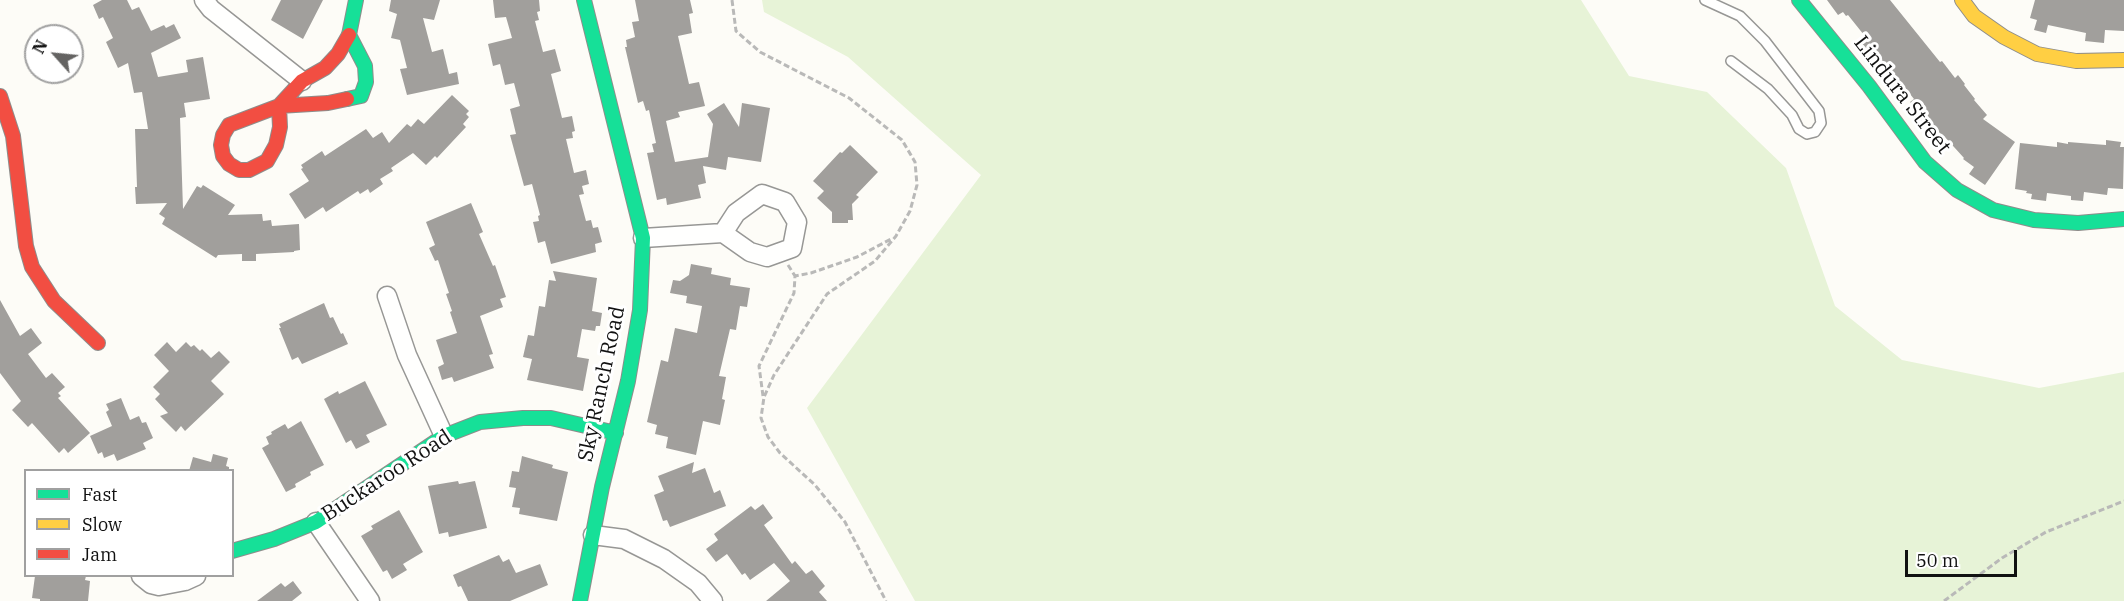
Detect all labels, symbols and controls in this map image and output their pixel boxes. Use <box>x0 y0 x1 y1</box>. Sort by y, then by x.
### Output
north arrow <box>24 24 84 84</box>
street label: Lindura Street <box>1848 31 1956 159</box>
text: N <box>28 37 52 57</box>
street label: Sky Ranch Road <box>573 304 631 464</box>
street label: Buckaroo Road <box>317 425 457 527</box>
legend <box>24 469 234 577</box>
text: Fast <box>82 483 117 506</box>
text: Slow <box>82 513 122 536</box>
scale bar <box>1908 538 2020 576</box>
text: Jam <box>82 543 117 566</box>
text: 50 m <box>1916 549 1959 572</box>

